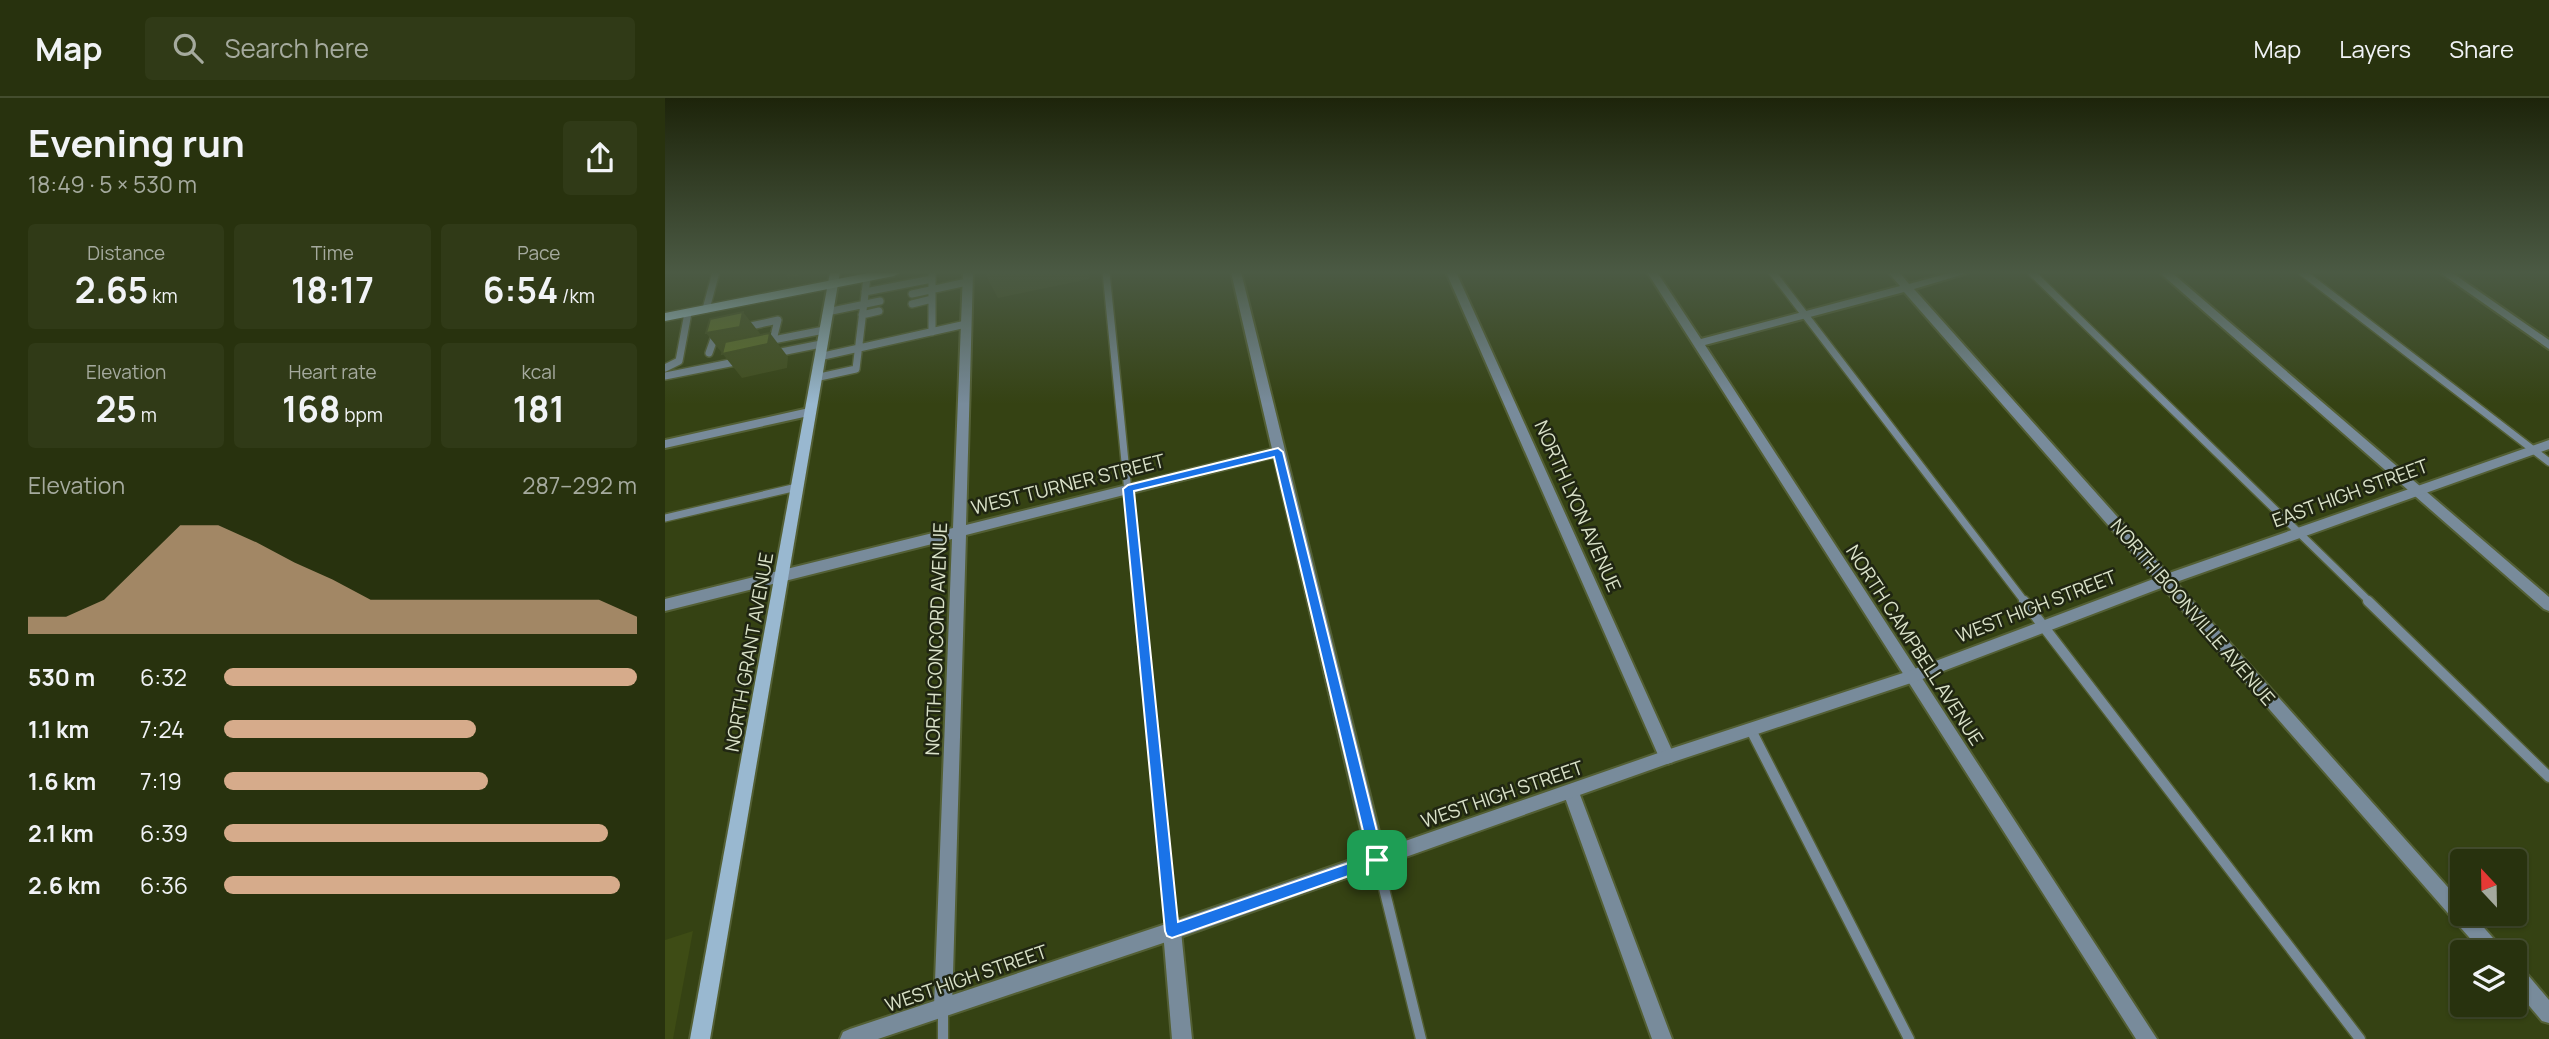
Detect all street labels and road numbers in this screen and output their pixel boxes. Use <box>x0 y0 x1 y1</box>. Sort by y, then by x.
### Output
street label: NORTH LYON AVENUE <box>1528 416 1628 596</box>
street label: WEST TURNER STREET <box>968 447 1168 521</box>
street label: EAST HIGH STREET <box>2268 452 2432 533</box>
street label: NORTH BOONVILLE AVENUE <box>2105 513 2281 711</box>
street label: NORTH CONCORD AVENUE <box>919 522 953 756</box>
street label: NORTH CAMPBELL AVENUE <box>1840 540 1990 750</box>
street label: NORTH GRANT AVENUE <box>719 550 779 754</box>
street label: WEST HIGH STREET <box>1952 563 2121 649</box>
street label: WEST HIGH STREET <box>1417 754 1587 834</box>
street label: WEST HIGH STREET <box>881 938 1051 1018</box>

